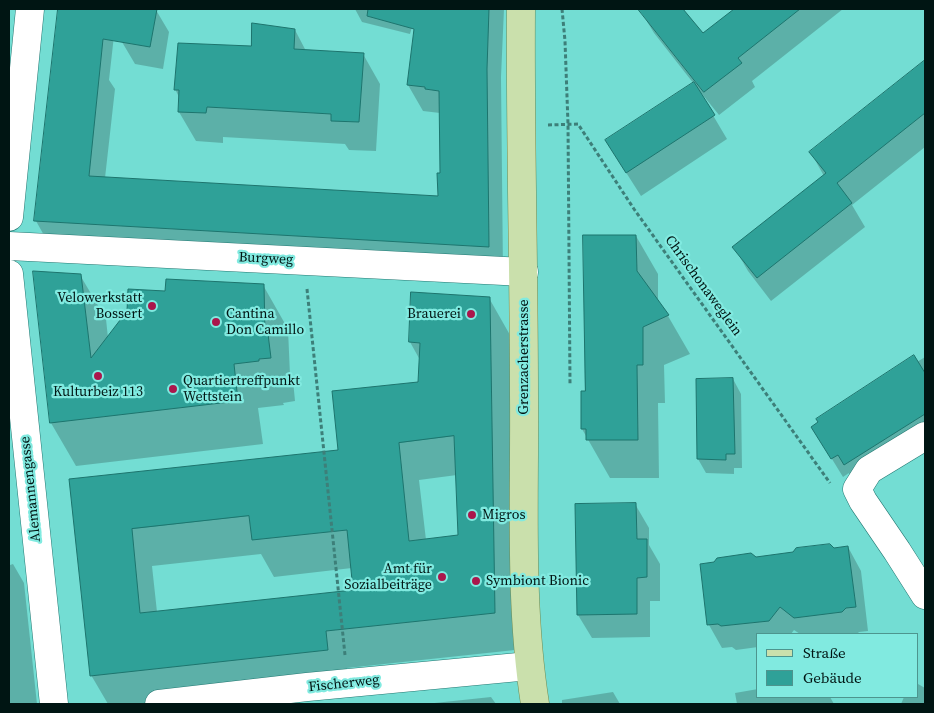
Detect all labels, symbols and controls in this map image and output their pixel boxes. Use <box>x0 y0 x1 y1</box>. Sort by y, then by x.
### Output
street label: Chrischonaweglein <box>661 232 745 340</box>
street label: Burgweg <box>238 249 294 269</box>
place label: Velowerkstatt Bossert <box>57 290 142 322</box>
street label: Grenzacherstrasse <box>516 299 532 415</box>
marker: Velowerkstatt Bossert <box>146 300 158 312</box>
place label: Cantina Don Camillo <box>226 306 304 338</box>
place label: Brauerei <box>407 306 461 322</box>
marker: Brauerei <box>465 308 477 320</box>
marker: Cantina Don Camillo <box>210 316 222 328</box>
marker: Kulturbeiz 113 <box>92 370 104 382</box>
place label: Quartiertreffpunkt Wettstein <box>183 373 300 406</box>
marker: Quartiertreffpunkt Wettstein <box>167 383 179 395</box>
place label: Kulturbeiz 113 <box>53 384 143 400</box>
street label: Alemannengasse <box>17 435 45 543</box>
place label: Migros <box>482 507 526 523</box>
marker: Migros <box>466 509 478 521</box>
place label: Amt für Sozialbeiträge <box>344 561 432 594</box>
marker: Amt für Sozialbeiträge <box>436 571 448 583</box>
place label: Symbiont Bionic <box>486 573 589 589</box>
marker: Symbiont Bionic <box>470 575 482 587</box>
legend <box>756 633 919 698</box>
text: Straße <box>803 642 846 663</box>
text: Gebäude <box>803 667 862 688</box>
street label: Fischerweg <box>308 672 380 696</box>

